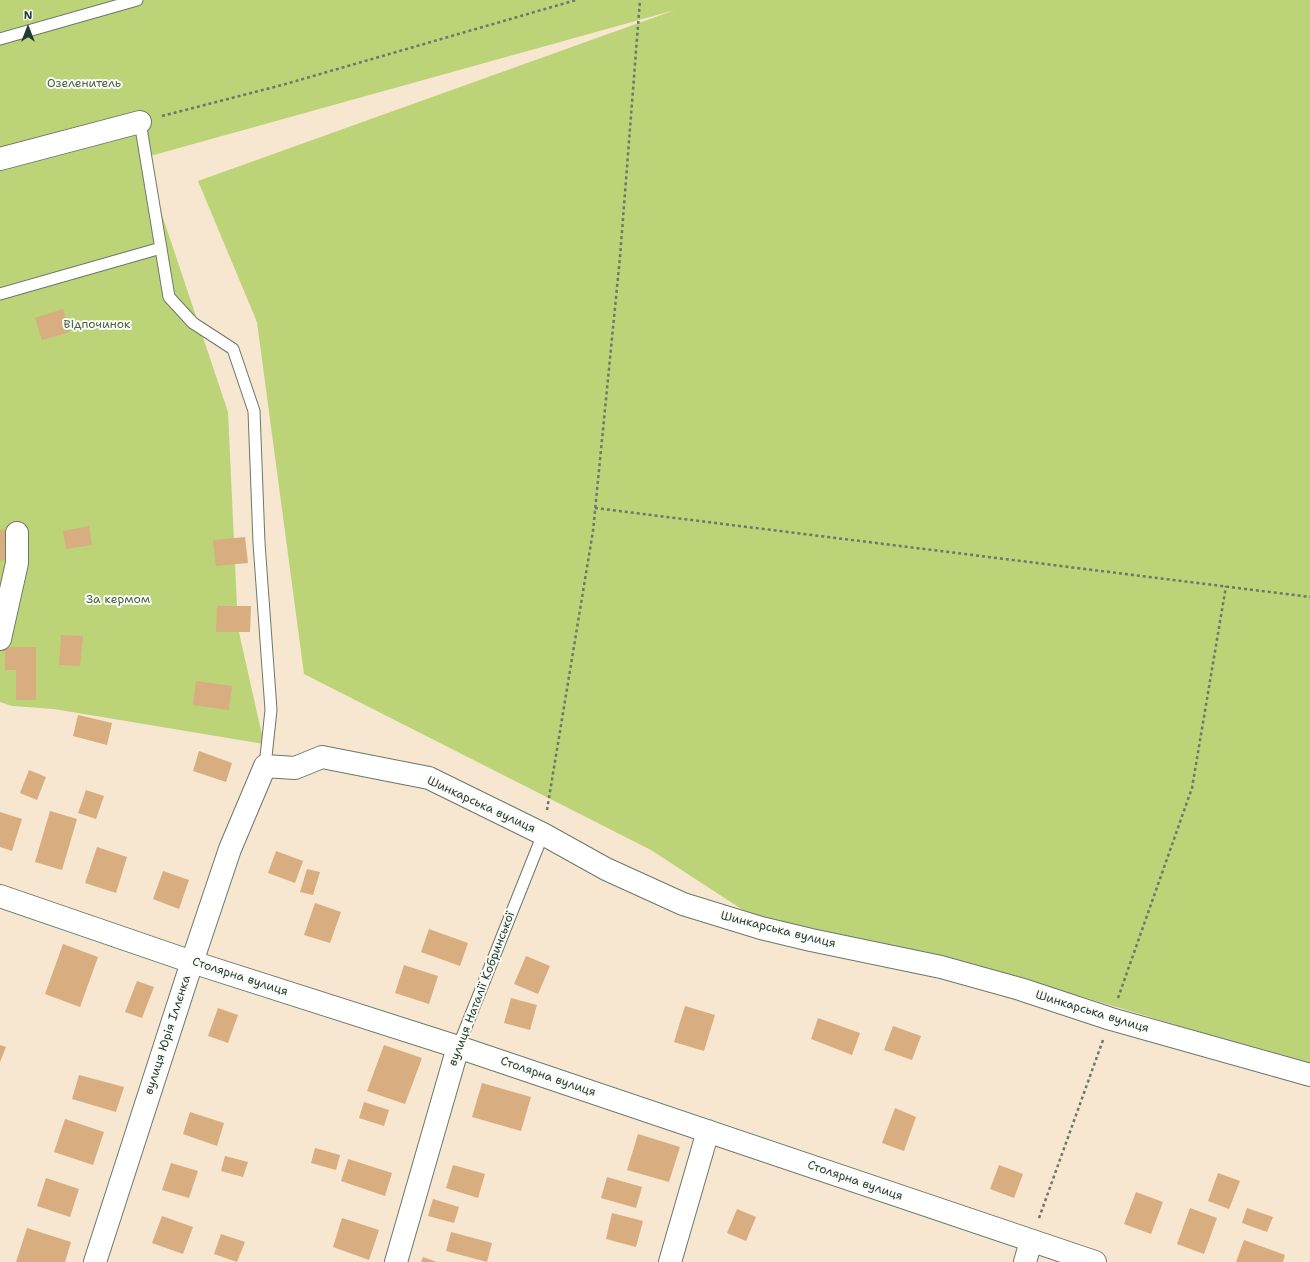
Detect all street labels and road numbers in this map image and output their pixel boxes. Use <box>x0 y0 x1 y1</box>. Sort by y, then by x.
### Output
street label: Шинкарська вулиця <box>424 774 538 836</box>
street label: Шинкарська вулиця <box>719 909 837 951</box>
street label: вулиця Наталії Кобринської <box>446 910 518 1068</box>
street label: Столярна вулиця <box>190 955 290 999</box>
street label: вулиця Юрія Іллєнка <box>142 973 194 1097</box>
street label: Шинкарська вулиця <box>1033 988 1151 1036</box>
street label: Столярна вулиця <box>498 1054 598 1100</box>
street label: Столярна вулиця <box>805 1158 905 1204</box>

